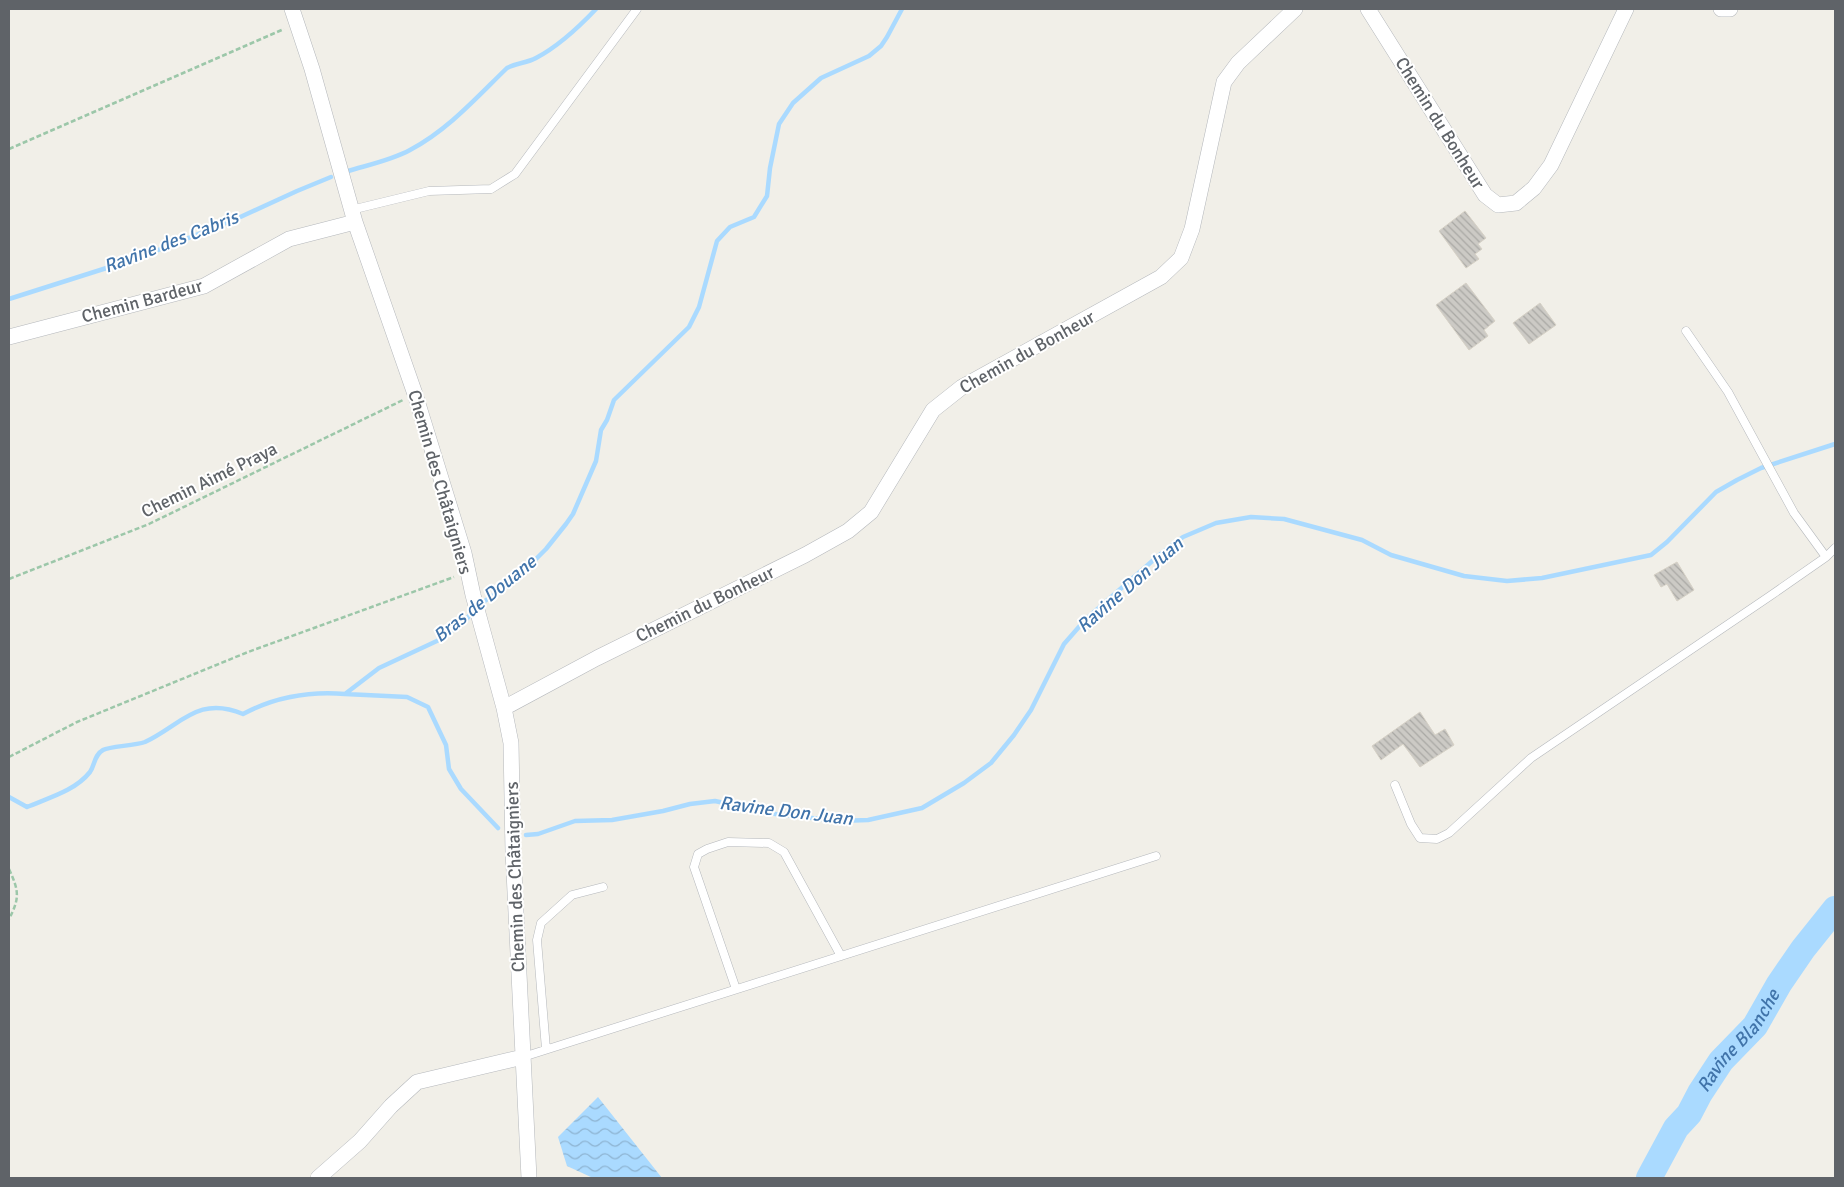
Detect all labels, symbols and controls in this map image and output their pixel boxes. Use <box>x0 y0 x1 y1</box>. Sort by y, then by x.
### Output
street label: Chemin du Bonheur <box>1391 53 1490 193</box>
water label: Ravine des Cabris <box>100 205 243 279</box>
street label: Chemin Bardeur <box>79 274 205 328</box>
street label: Chemin du Bonheur <box>955 306 1099 398</box>
street label: Chemin des Châtaigniers <box>403 387 477 577</box>
street label: Chemin Aimé Praya <box>137 438 281 522</box>
water label: Ravine Don Juan <box>1072 532 1189 638</box>
water label: Bras de Douane <box>428 549 543 648</box>
street label: Chemin du Bonheur <box>632 561 778 647</box>
street label: Chemin des Châtaigniers <box>501 781 529 973</box>
water label: Ravine Don Juan <box>718 791 855 831</box>
water label: Ravine Blanche <box>1692 984 1786 1097</box>

